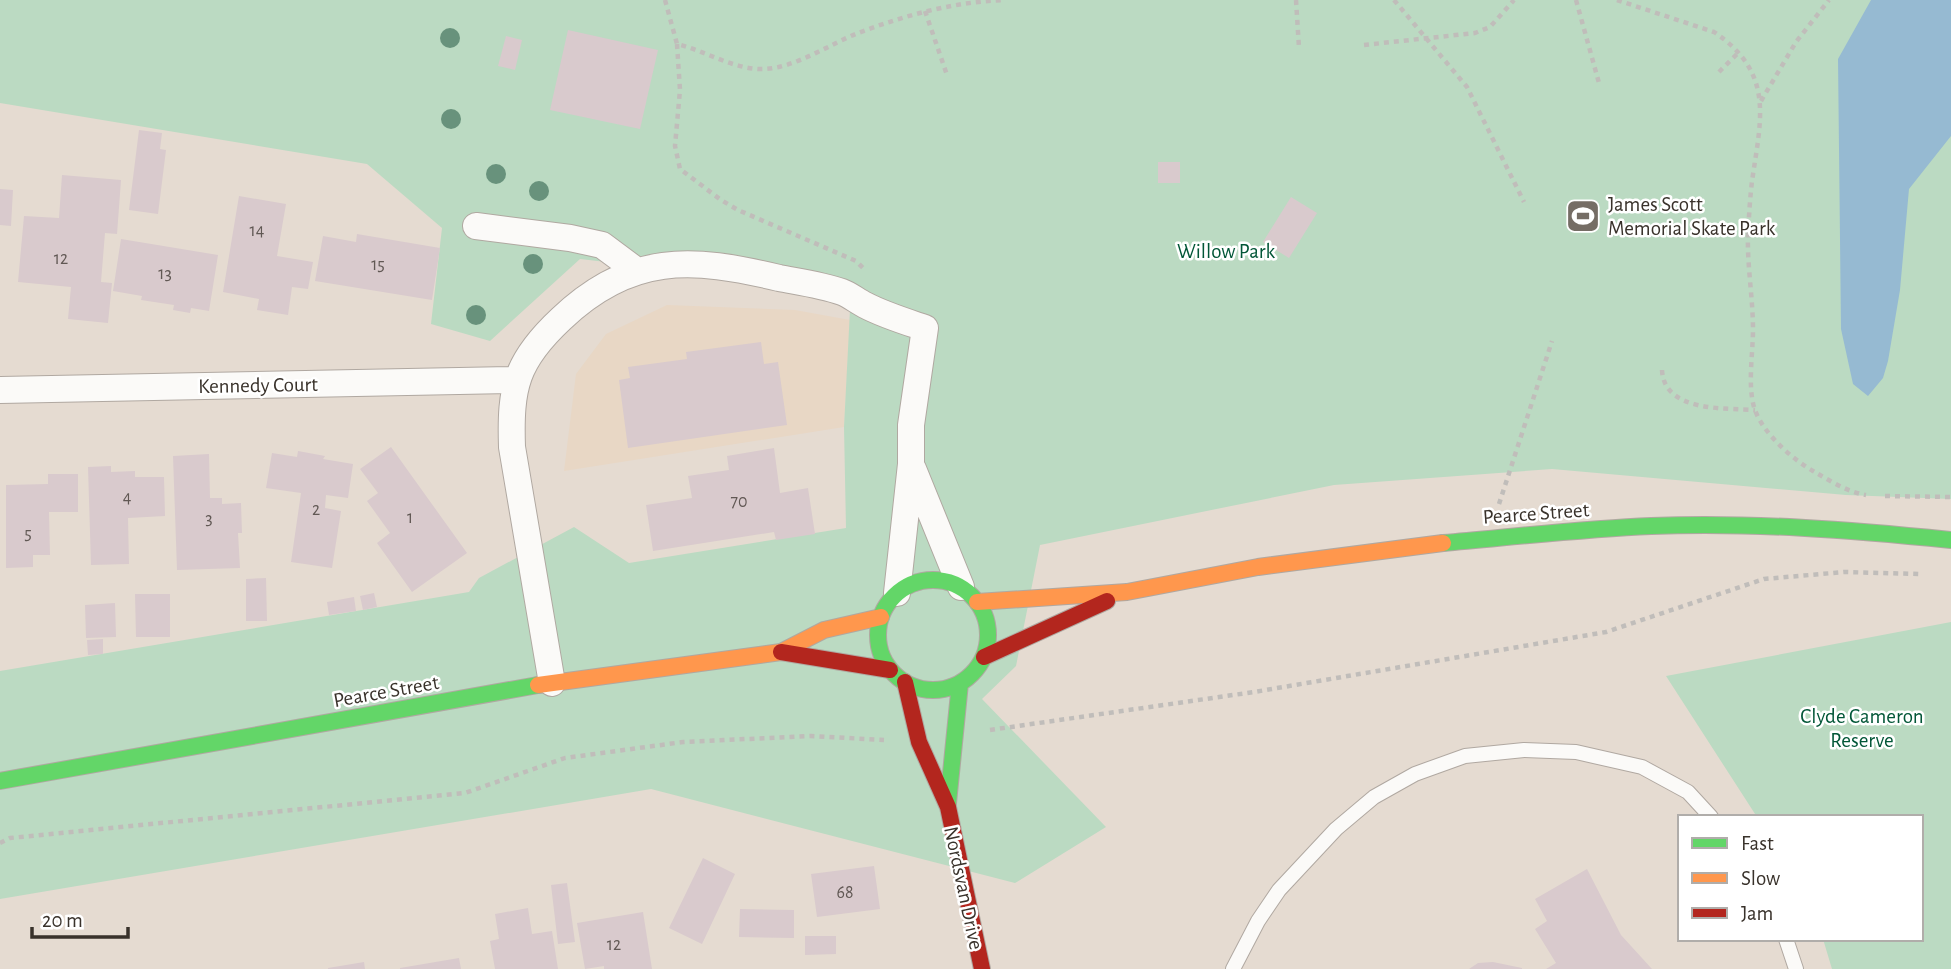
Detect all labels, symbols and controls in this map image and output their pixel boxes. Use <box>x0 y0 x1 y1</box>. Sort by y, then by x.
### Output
place label: James Scott Memorial Skate Park <box>1608 194 1776 239</box>
sports icon: James Scott Memorial Skate Park <box>1564 197 1602 235</box>
house number: 14 <box>250 222 265 240</box>
park label: Willow Park <box>1177 241 1275 262</box>
house number: 12 <box>54 250 68 268</box>
house number: 15 <box>371 256 385 274</box>
house number: 13 <box>158 265 172 283</box>
street label: Kennedy Court <box>198 374 318 397</box>
house number: 4 <box>123 489 132 507</box>
house number: 70 <box>730 493 748 511</box>
street label: Pearce Street <box>1482 499 1590 528</box>
house number: 2 <box>312 501 320 519</box>
house number: 1 <box>407 509 413 527</box>
house number: 3 <box>205 510 213 528</box>
house number: 5 <box>24 525 32 543</box>
street label: Pearce Street <box>332 672 441 711</box>
park label: Clyde Cameron Reserve <box>1800 706 1924 751</box>
legend <box>1678 815 1923 941</box>
street label: Nordsvan Drive <box>940 825 987 952</box>
text: Fast <box>1741 833 1774 854</box>
text: Slow <box>1741 868 1780 889</box>
house number: 68 <box>837 884 854 902</box>
scale bar <box>32 895 128 939</box>
text: Jam <box>1741 903 1773 924</box>
text: 20 m <box>42 910 83 931</box>
house number: 12 <box>607 936 621 954</box>

